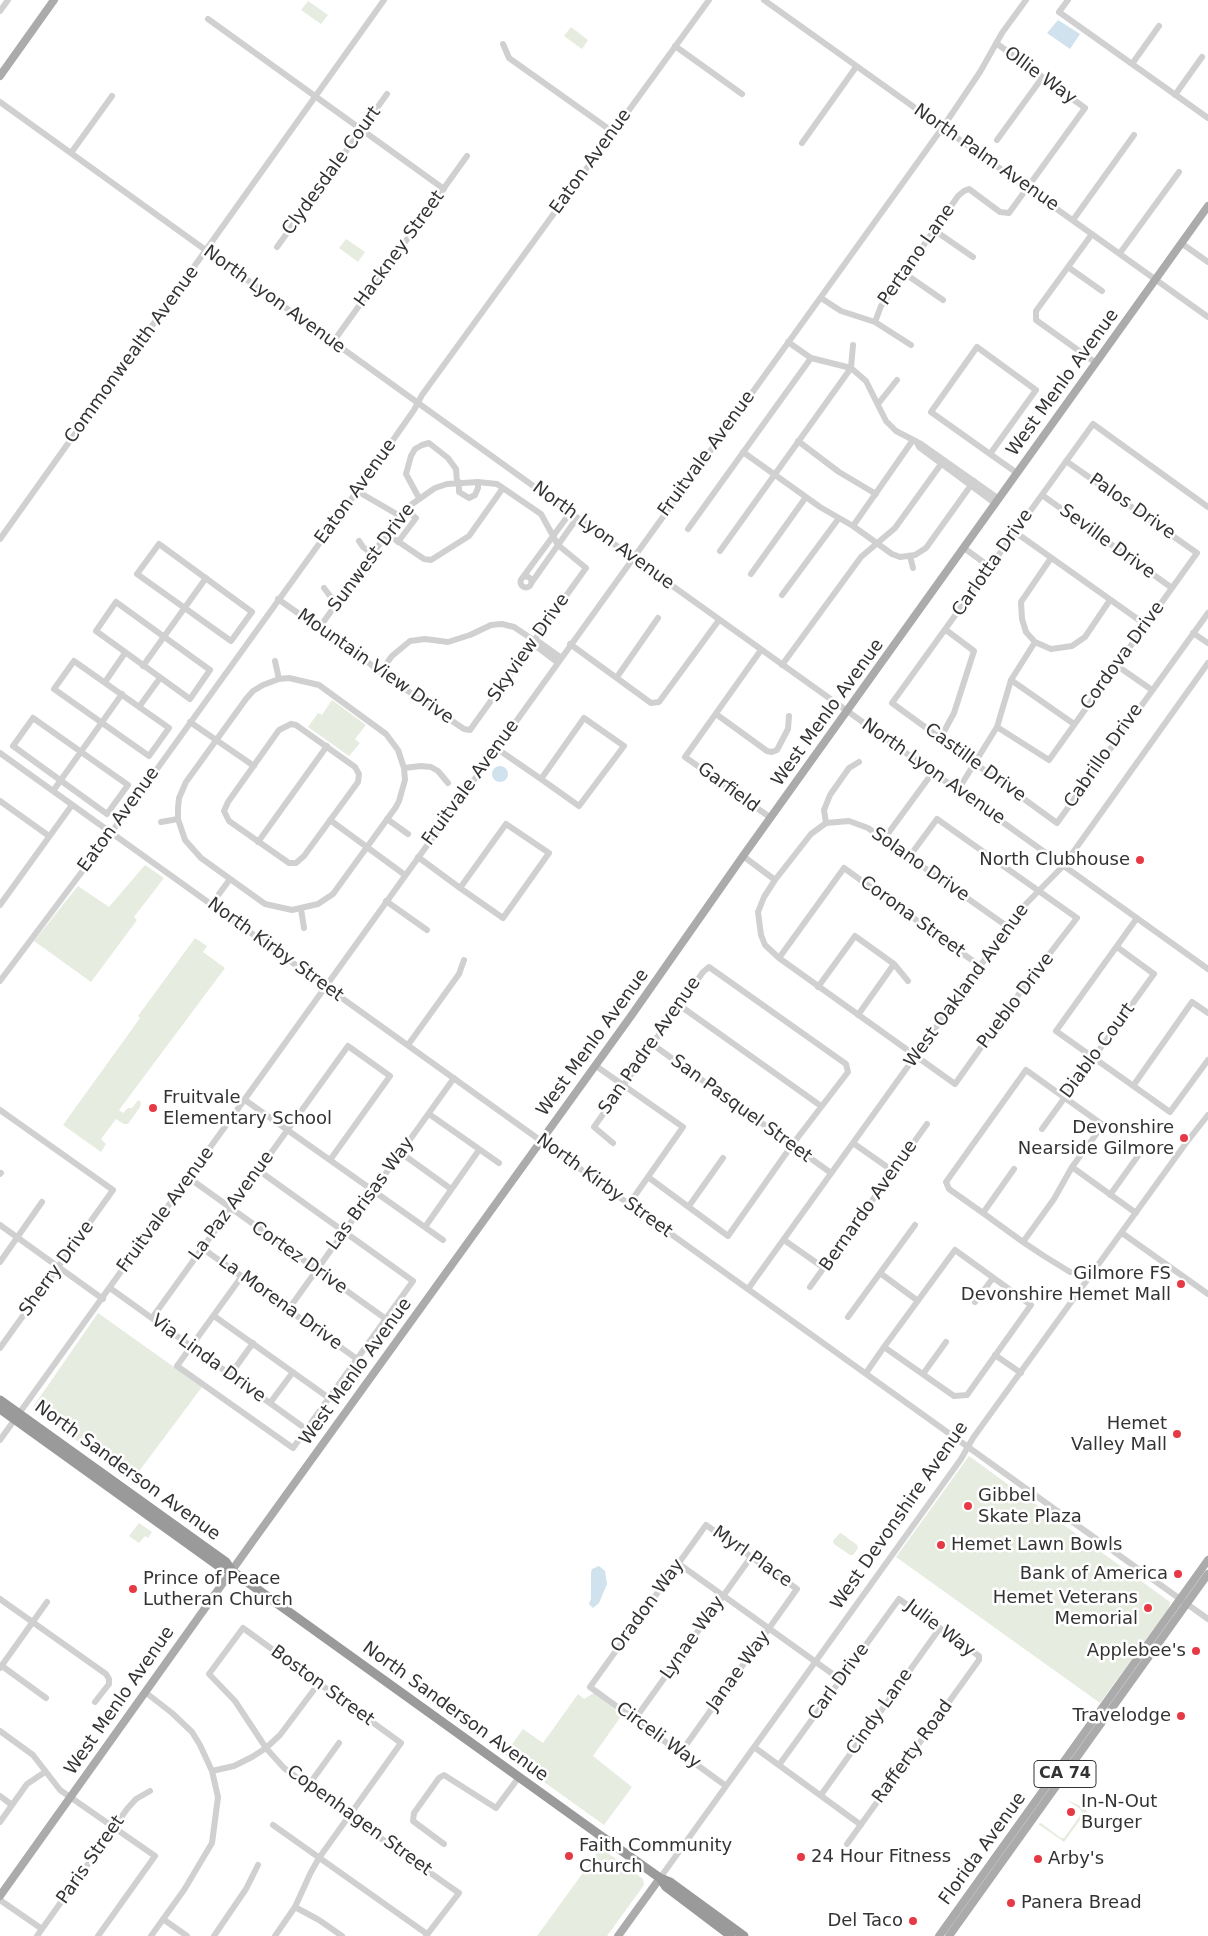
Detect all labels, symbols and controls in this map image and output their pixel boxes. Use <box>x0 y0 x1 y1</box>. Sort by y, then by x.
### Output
street label: Ollie Way <box>1000 42 1080 110</box>
street label: North Palm Avenue <box>909 100 1063 216</box>
street label: Clydesdale Court <box>278 102 386 240</box>
street label: Eaton Avenue <box>546 105 636 219</box>
street label: Hackney Street <box>351 187 449 311</box>
street label: Pertano Lane <box>874 200 960 310</box>
street label: North Lyon Avenue <box>199 241 349 359</box>
street label: Commonwealth Avenue <box>60 262 204 448</box>
street label: West Menlo Avenue <box>1002 305 1124 461</box>
street label: Fruitvale Avenue <box>654 387 760 521</box>
street label: Eaton Avenue <box>311 435 401 549</box>
street label: Palos Drive <box>1085 469 1179 545</box>
street label: North Lyon Avenue <box>528 477 678 595</box>
street label: Sunwest Drive <box>324 500 420 616</box>
street label: Seville Drive <box>1055 500 1159 584</box>
street label: Carlotta Drive <box>948 505 1038 621</box>
street label: Skyview Drive <box>484 590 574 706</box>
street label: Cordova Drive <box>1076 598 1170 714</box>
street label: Mountain View Drive <box>293 605 457 729</box>
street label: West Menlo Avenue <box>767 635 889 791</box>
street label: Cabrillo Drive <box>1060 700 1148 812</box>
street label: North Lyon Avenue <box>857 714 1009 830</box>
street label: Fruitvale Avenue <box>418 716 524 850</box>
street label: Castille Drive <box>920 719 1030 807</box>
street label: Garfield <box>693 758 763 818</box>
street label: Eaton Avenue <box>74 763 164 877</box>
street label: Solano Drive <box>867 823 973 907</box>
place label: North Clubhouse <box>979 849 1130 871</box>
marker: North Clubhouse <box>1134 854 1146 866</box>
street label: Corona Street <box>855 872 969 962</box>
street label: North Kirby Street <box>203 893 347 1007</box>
street label: West Oakland Avenue <box>900 900 1034 1072</box>
street label: Pueblo Drive <box>973 949 1059 1053</box>
street label: West Menlo Avenue <box>532 965 654 1121</box>
street label: San Padre Avenue <box>594 973 706 1119</box>
street label: Diablo Court <box>1056 999 1140 1103</box>
street label: San Pasquel Street <box>666 1050 816 1168</box>
place label: Fruitvale Elementary School <box>163 1087 332 1130</box>
marker: Fruitvale Elementary School <box>147 1102 159 1114</box>
place label: Devonshire Nearside Gilmore <box>1018 1117 1174 1160</box>
street label: North Kirby Street <box>532 1129 676 1243</box>
marker: Devonshire Nearside Gilmore <box>1178 1132 1190 1144</box>
street label: Las Brisas Way <box>323 1133 419 1255</box>
street label: Bernardo Avenue <box>816 1136 922 1276</box>
street label: Fruitvale Avenue <box>113 1143 219 1277</box>
street label: La Paz Avenue <box>185 1147 279 1265</box>
street label: Sherry Drive <box>15 1217 99 1321</box>
street label: Cortez Drive <box>247 1217 351 1299</box>
street label: La Morena Drive <box>214 1251 346 1355</box>
place label: Gilmore FS Devonshire Hemet Mall <box>961 1263 1171 1306</box>
marker: Gilmore FS Devonshire Hemet Mall <box>1175 1278 1187 1290</box>
street label: West Menlo Avenue <box>295 1294 417 1450</box>
street label: Via Linda Drive <box>147 1310 269 1408</box>
street label: North Sanderson Avenue <box>30 1396 224 1546</box>
place label: Hemet Valley Mall <box>1071 1413 1167 1456</box>
street label: West Devonshire Avenue <box>827 1418 973 1614</box>
marker: Hemet Valley Mall <box>1171 1428 1183 1440</box>
place label: Gibbel Skate Plaza <box>978 1485 1082 1528</box>
marker: Gibbel Skate Plaza <box>962 1500 974 1512</box>
street label: Myrl Place <box>708 1522 796 1592</box>
place label: Hemet Lawn Bowls <box>951 1534 1122 1556</box>
marker: Hemet Lawn Bowls <box>935 1539 947 1551</box>
street label: Oradon Way <box>607 1555 689 1657</box>
place label: Bank of America <box>1020 1563 1168 1585</box>
place label: Prince of Peace Lutheran Church <box>143 1568 293 1610</box>
marker: Bank of America <box>1172 1568 1184 1580</box>
marker: Prince of Peace Lutheran Church <box>127 1583 139 1595</box>
place label: Hemet Veterans Memorial <box>993 1587 1138 1630</box>
street label: Lynae Way <box>656 1592 730 1684</box>
street label: Julie Way <box>901 1596 979 1662</box>
marker: Hemet Veterans Memorial <box>1142 1602 1154 1614</box>
street label: West Menlo Avenue <box>61 1622 179 1780</box>
street label: Janae Way <box>703 1627 775 1715</box>
street label: North Sanderson Avenue <box>358 1637 552 1787</box>
street label: Carl Drive <box>804 1639 874 1725</box>
place label: Applebee's <box>1087 1640 1186 1662</box>
street label: Boston Street <box>266 1641 378 1731</box>
marker: Applebee's <box>1190 1645 1202 1657</box>
street label: Cindy Lane <box>842 1665 918 1759</box>
street label: Rafferty Road <box>868 1696 958 1808</box>
street label: Circeli Way <box>611 1698 705 1774</box>
place label: Travelodge <box>1073 1705 1171 1727</box>
marker: Travelodge <box>1175 1710 1187 1722</box>
road number: CA 74 <box>1034 1760 1096 1788</box>
street label: Copenhagen Street <box>282 1761 436 1881</box>
street label: Florida Avenue <box>935 1789 1031 1909</box>
place label: In-N-Out Burger <box>1081 1791 1157 1834</box>
marker: In-N-Out Burger <box>1065 1806 1077 1818</box>
street label: Paris Street <box>53 1812 129 1908</box>
place label: Faith Community Church <box>579 1835 732 1878</box>
place label: 24 Hour Fitness <box>811 1846 951 1868</box>
place label: Arby's <box>1048 1848 1104 1870</box>
marker: Faith Community Church <box>563 1850 575 1862</box>
marker: 24 Hour Fitness <box>795 1851 807 1863</box>
marker: Arby's <box>1032 1853 1044 1865</box>
place label: Panera Bread <box>1021 1892 1142 1914</box>
marker: Panera Bread <box>1005 1897 1017 1909</box>
place label: Del Taco <box>827 1910 903 1932</box>
marker: Del Taco <box>907 1915 919 1927</box>

